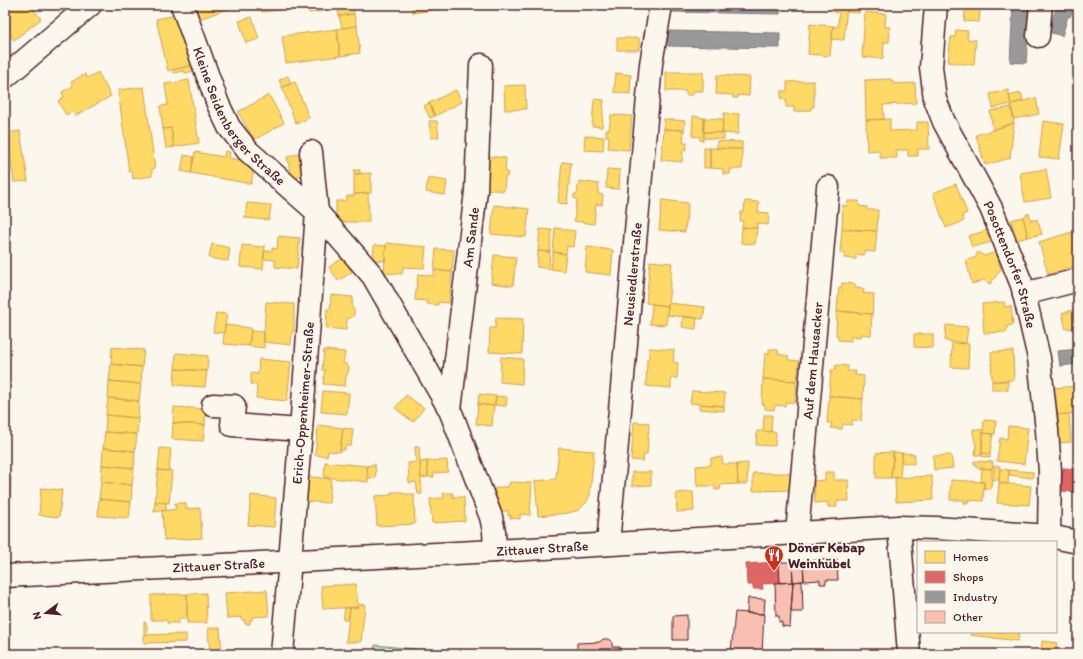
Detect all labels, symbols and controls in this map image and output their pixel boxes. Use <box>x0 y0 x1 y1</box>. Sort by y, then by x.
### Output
street label: Kleine Seidenberger Straße <box>189 45 289 189</box>
street label: Posottendorfer Straße <box>980 198 1040 330</box>
street label: Am Sande <box>459 206 483 268</box>
street label: Neusiedlerstraße <box>620 221 646 326</box>
street label: Auf dem Hausacker <box>799 301 827 420</box>
street label: Erich-Oppenheimer-Straße <box>288 321 318 485</box>
street label: Zittauer Straße <box>496 537 589 560</box>
place label: Döner Kebap Weinhübel <box>788 539 865 572</box>
legend <box>917 541 1057 633</box>
restaurant icon: Döner Kebap Weinhübel <box>763 544 785 572</box>
text: Homes <box>953 550 989 564</box>
street label: Zittauer Straße <box>172 555 266 576</box>
text: Shops <box>953 570 984 584</box>
text: Industry <box>953 590 998 604</box>
north arrow <box>26 593 66 633</box>
text: N <box>30 610 44 621</box>
text: Other <box>953 610 983 624</box>

